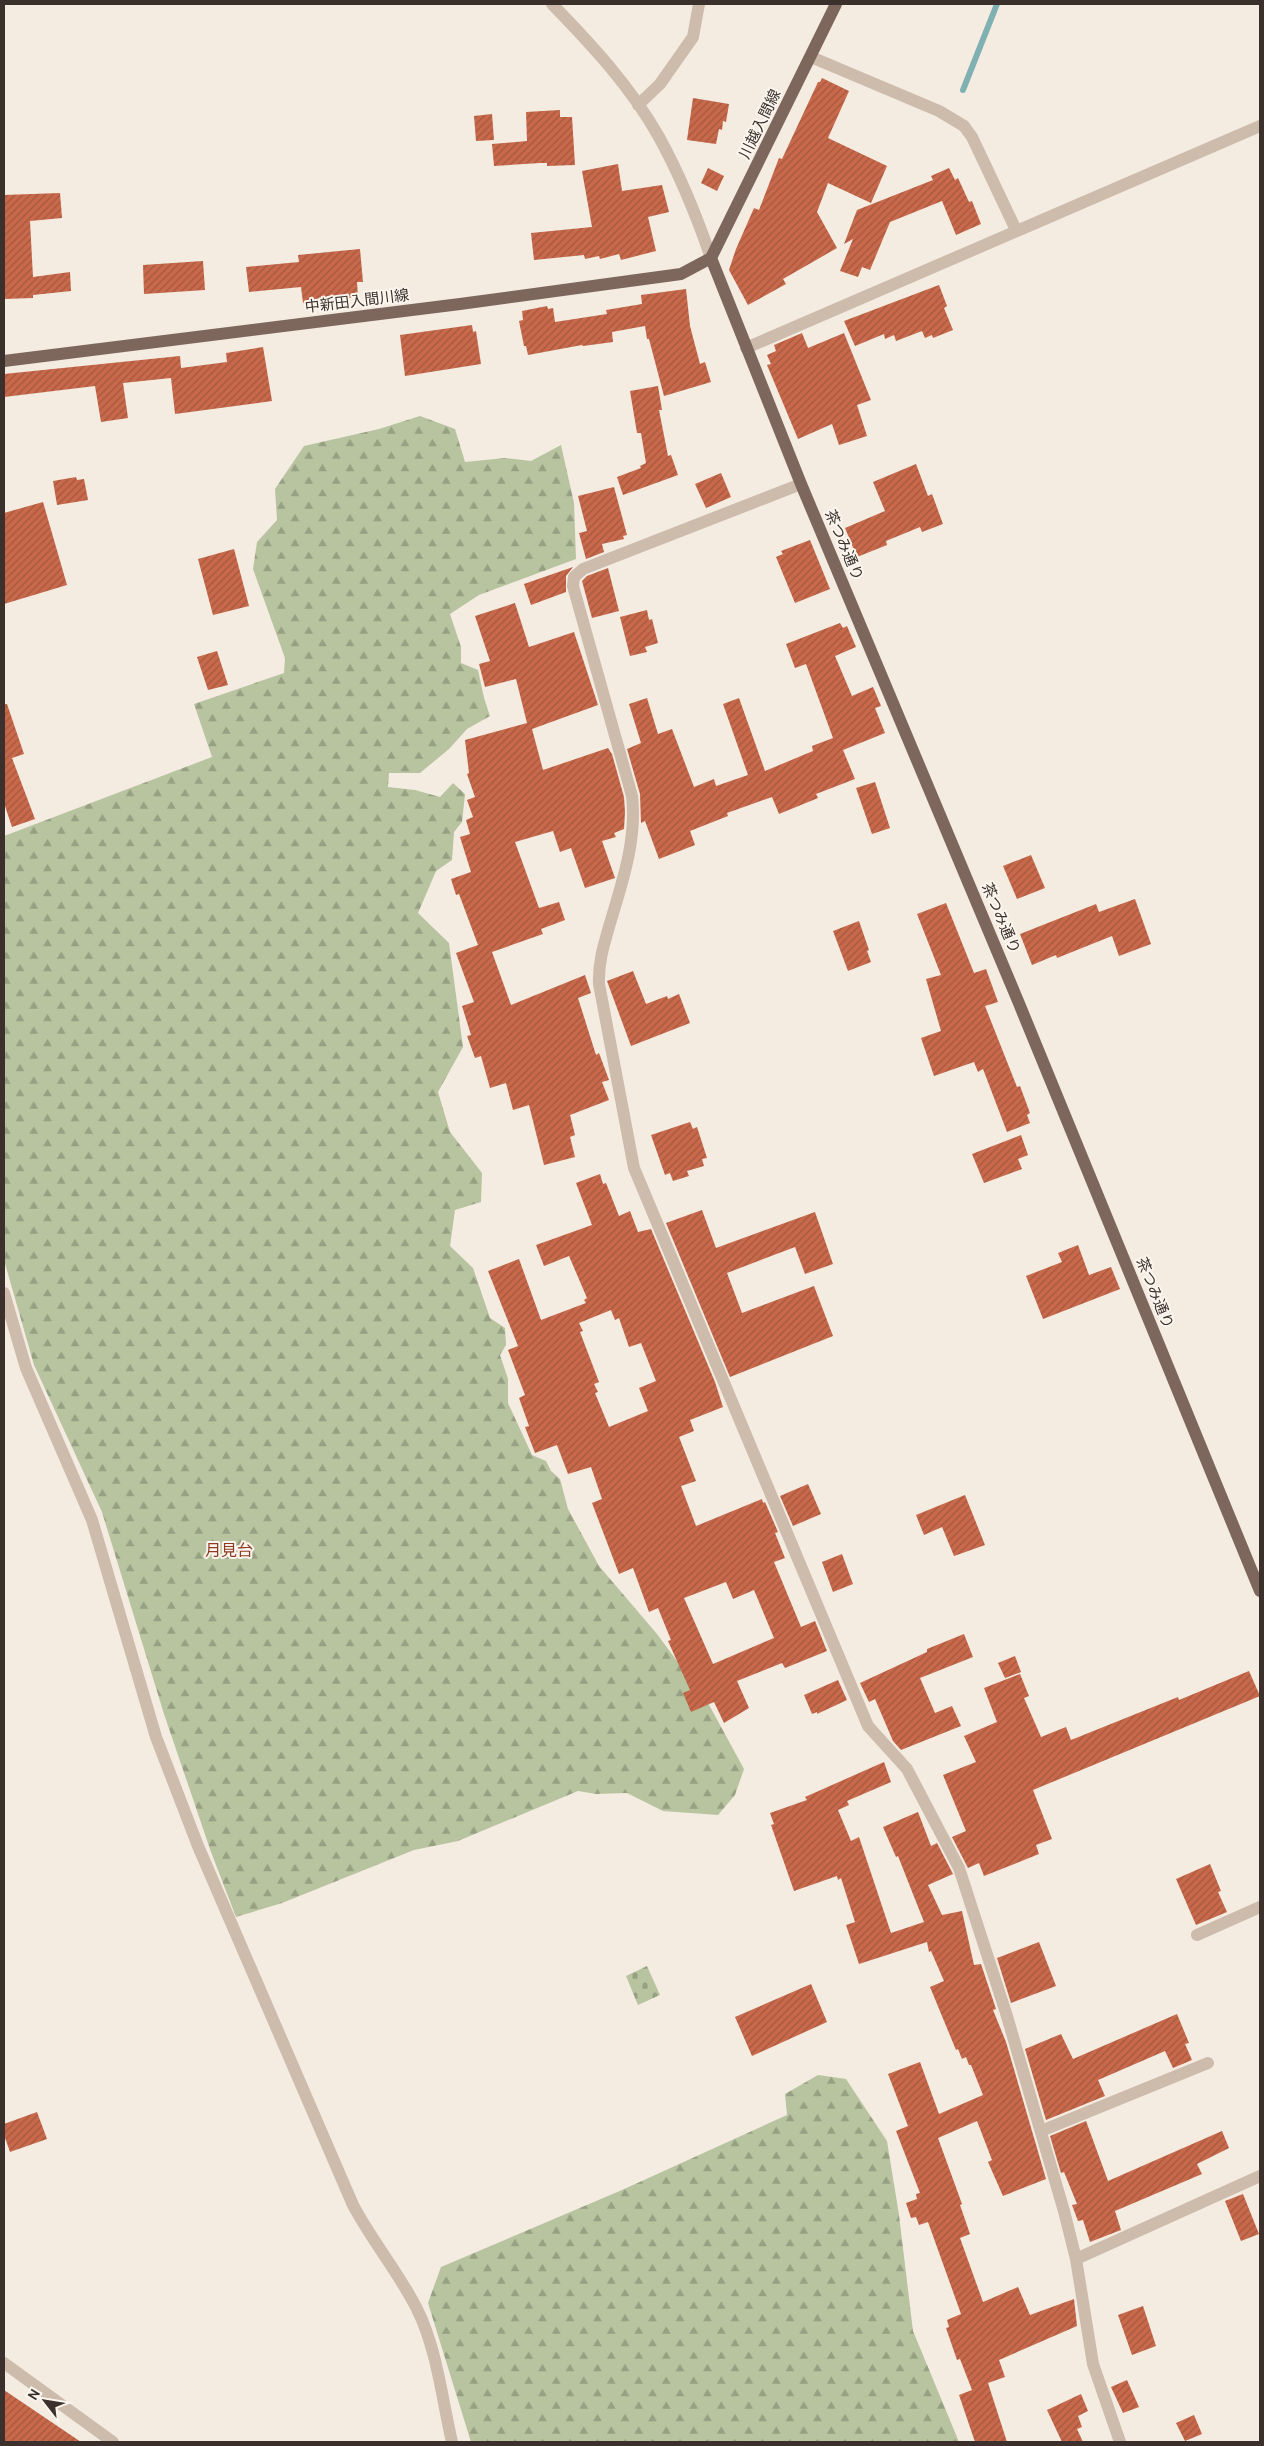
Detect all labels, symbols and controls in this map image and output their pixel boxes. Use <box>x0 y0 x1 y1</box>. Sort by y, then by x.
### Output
street label: 川越入間線 <box>735 86 785 162</box>
street label: 中新田入間川線 <box>304 286 410 316</box>
street label: 茶つみ通り <box>821 507 867 583</box>
street label: 茶つみ通り <box>978 880 1024 956</box>
street label: 茶つみ通り <box>1133 1255 1177 1331</box>
district label: 月見台 <box>205 1541 253 1560</box>
north arrow <box>20 2376 70 2426</box>
text: N <box>24 2385 44 2403</box>

